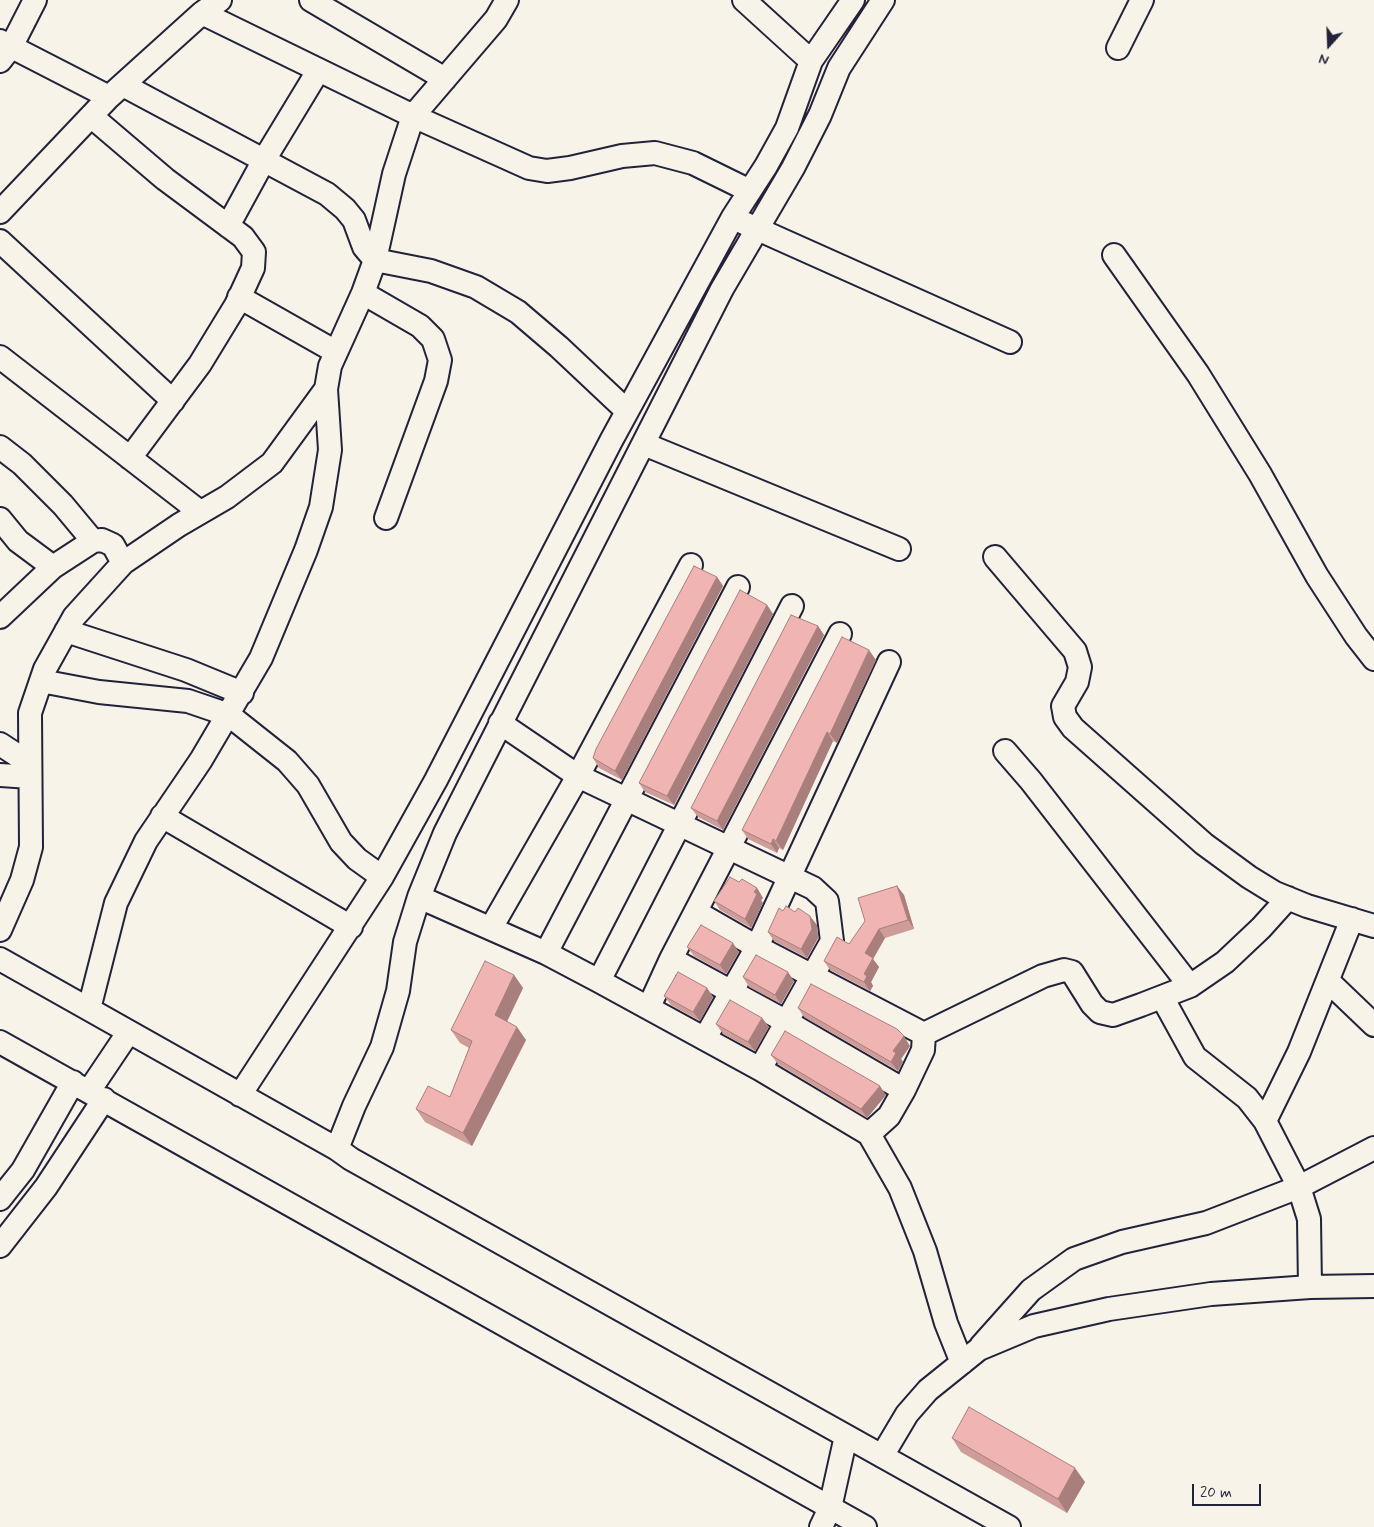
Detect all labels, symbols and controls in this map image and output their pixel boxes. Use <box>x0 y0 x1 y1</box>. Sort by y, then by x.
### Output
north arrow <box>1304 20 1354 70</box>
text: N <box>1316 49 1331 69</box>
scale bar <box>1194 1474 1263 1506</box>
text: 20 m <box>1200 1483 1232 1503</box>

